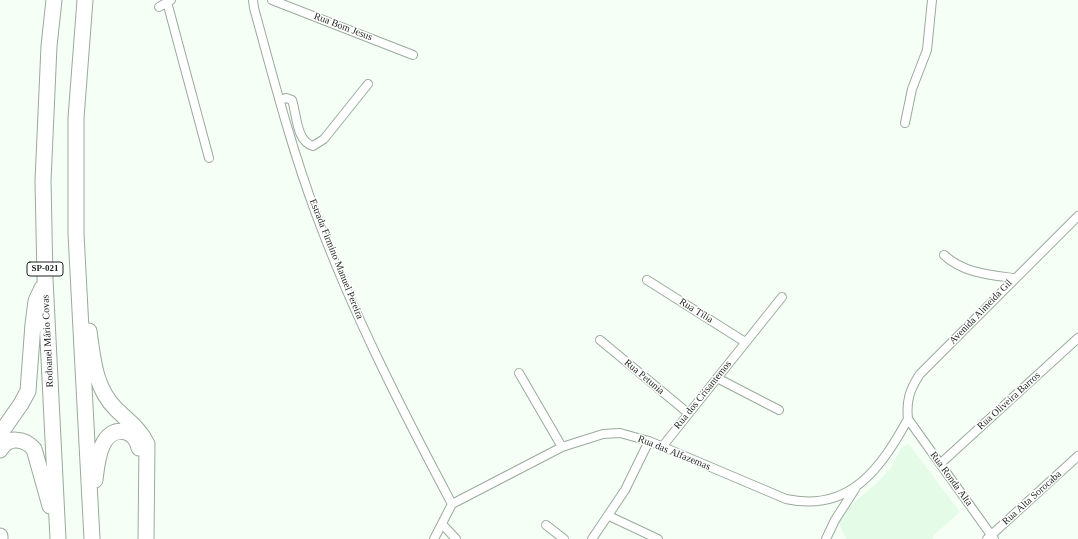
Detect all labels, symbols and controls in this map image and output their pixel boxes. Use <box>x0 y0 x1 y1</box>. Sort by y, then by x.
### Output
street label: Rua Bom Jesus <box>312 10 374 44</box>
street label: Estrada Firmino Manuel Pereira <box>306 197 366 321</box>
road number: SP-021 <box>27 262 63 276</box>
street label: Avenida Almeida Gil <box>947 277 1015 347</box>
street label: Rodoanel Mário Covas <box>40 294 56 388</box>
street label: Rua Tília <box>677 296 715 326</box>
street label: Rua Petunia <box>622 357 666 397</box>
street label: Rua dos Crisantemos <box>672 358 734 432</box>
street label: Rua Oliveira Barros <box>975 370 1043 432</box>
street label: Rua das Alfazemas <box>636 433 712 473</box>
street label: Rua Ronda Alta <box>927 449 975 509</box>
street label: Rua Alta Sorocaba <box>1000 468 1064 528</box>

